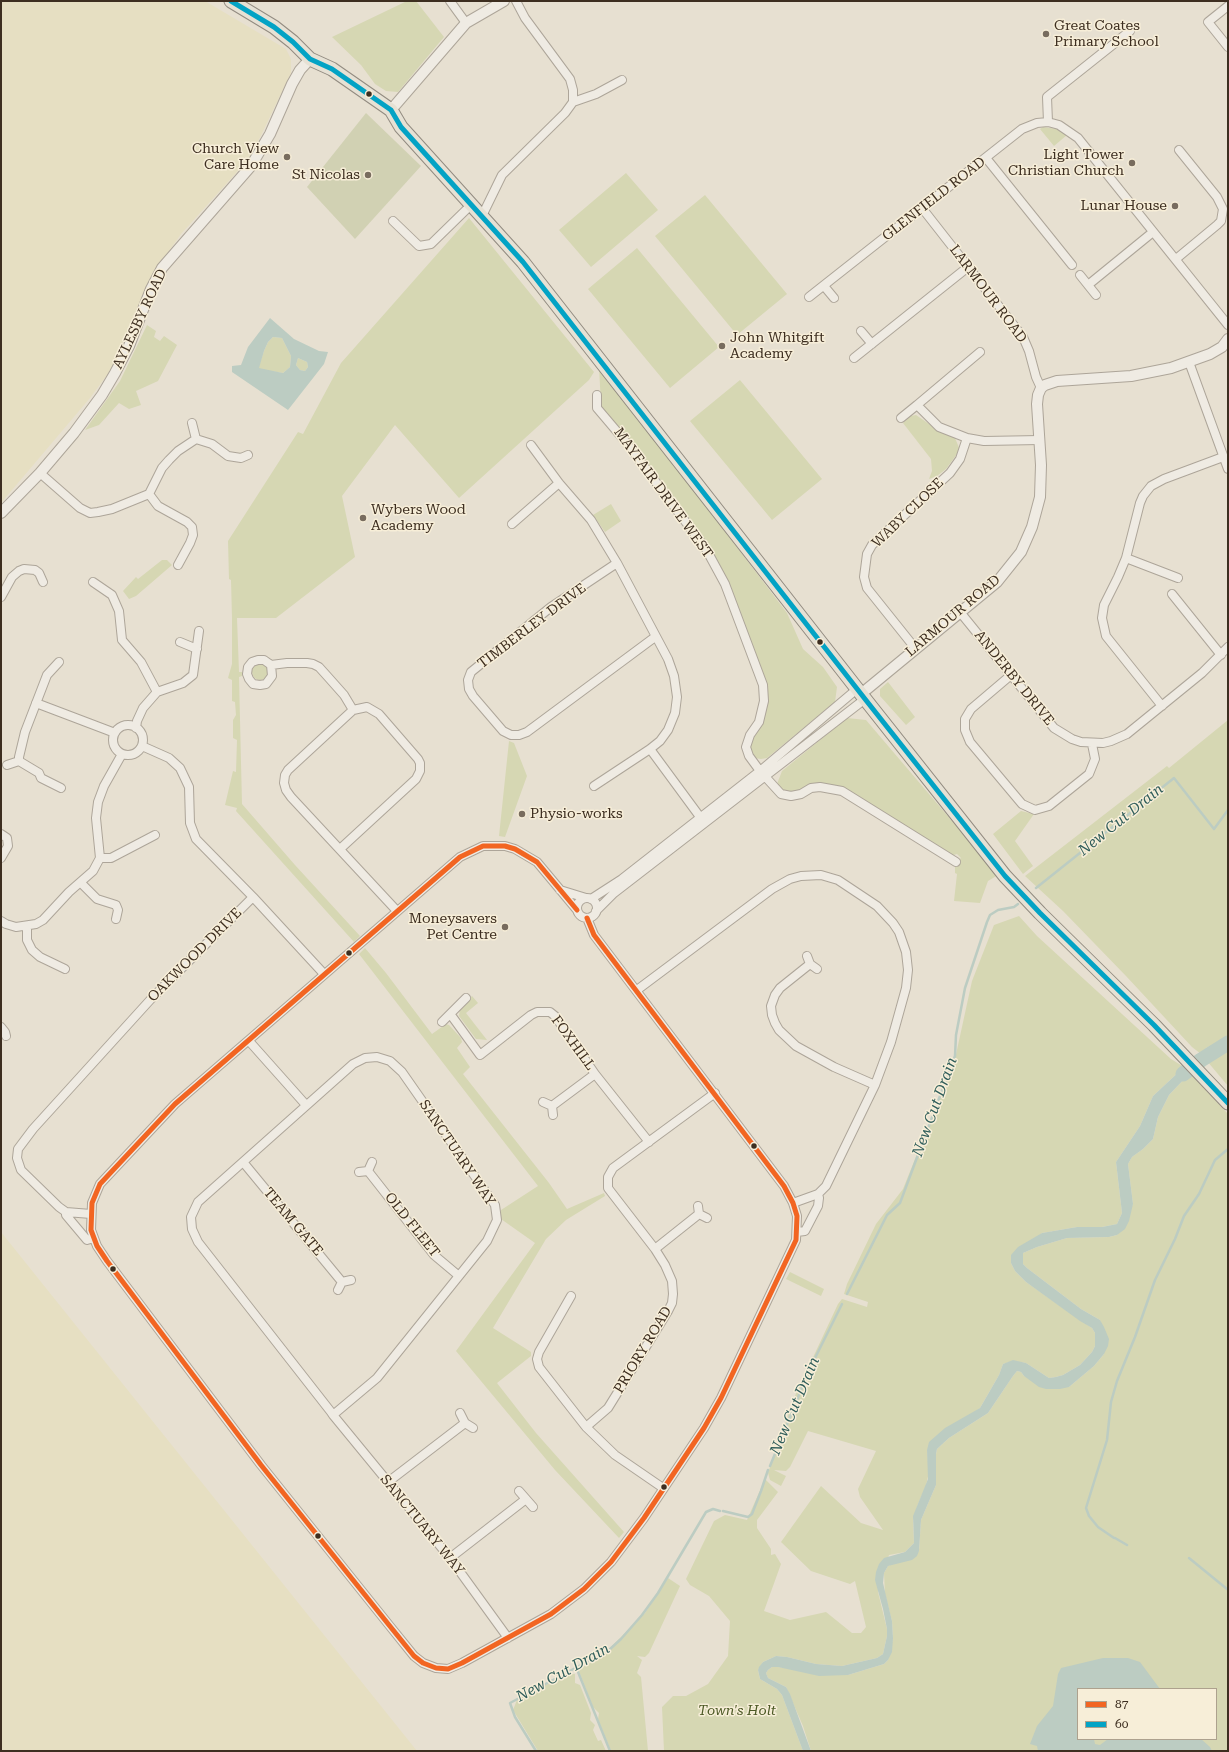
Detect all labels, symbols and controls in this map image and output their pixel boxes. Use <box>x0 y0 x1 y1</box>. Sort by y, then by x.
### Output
place label: Great Coates Primary School <box>1054 18 1159 50</box>
marker: Great Coates Primary School <box>1041 29 1051 39</box>
unlabelled marker <box>364 89 374 99</box>
place label: Church View Care Home <box>192 141 279 174</box>
place label: Light Tower Christian Church <box>1008 147 1124 180</box>
marker: Church View Care Home <box>282 152 292 162</box>
street label: GLENFIELD ROAD <box>879 153 989 245</box>
marker: Light Tower Christian Church <box>1127 158 1137 168</box>
place label: St Nicolas <box>292 167 360 183</box>
marker: St Nicolas <box>363 170 373 180</box>
place label: Lunar House <box>1081 198 1167 214</box>
marker: Lunar House <box>1170 201 1180 211</box>
street label: LARMOUR ROAD <box>946 242 1030 346</box>
street label: AYLESBY ROAD <box>110 266 170 372</box>
place label: John Whitgift Academy <box>730 330 824 362</box>
marker: John Whitgift Academy <box>717 341 727 351</box>
street label: MAYFAIR DRIVE WEST <box>610 424 716 562</box>
street label: WABY CLOSE <box>869 475 947 551</box>
place label: Wybers Wood Academy <box>371 502 466 534</box>
marker: Wybers Wood Academy <box>358 513 368 523</box>
street label: LARMOUR ROAD <box>902 572 1004 660</box>
street label: TIMBERLEY DRIVE <box>475 580 589 672</box>
street label: ANDERBY DRIVE <box>971 627 1057 729</box>
unlabelled marker <box>815 637 825 647</box>
water label: New Cut Drain <box>1075 780 1167 860</box>
place label: Physio-works <box>530 806 623 822</box>
marker: Physio-works <box>517 809 527 819</box>
street label: OAKWOOD DRIVE <box>145 905 245 1005</box>
place label: Moneysavers Pet Centre <box>409 911 497 944</box>
marker: Moneysavers Pet Centre <box>500 922 510 932</box>
unlabelled marker <box>344 948 354 958</box>
street label: FOXHILL <box>548 1012 598 1074</box>
water label: New Cut Drain <box>909 1055 961 1159</box>
street label: SANCTUARY WAY <box>415 1097 499 1209</box>
unlabelled marker <box>749 1141 759 1151</box>
street label: TEAM GATE <box>260 1185 326 1259</box>
street label: OLD FLEET <box>381 1189 443 1261</box>
unlabelled marker <box>108 1264 118 1274</box>
street label: PRIORY ROAD <box>610 1304 676 1396</box>
water label: New Cut Drain <box>766 1355 824 1457</box>
street label: SANCTUARY WAY <box>376 1471 468 1579</box>
unlabelled marker <box>659 1482 669 1492</box>
unlabelled marker <box>313 1531 323 1541</box>
water label: New Cut Drain <box>513 1640 613 1706</box>
legend <box>1077 1688 1217 1740</box>
text: 87 <box>1115 1697 1128 1711</box>
park label: Town's Holt <box>698 1703 776 1719</box>
text: 60 <box>1115 1717 1128 1731</box>

